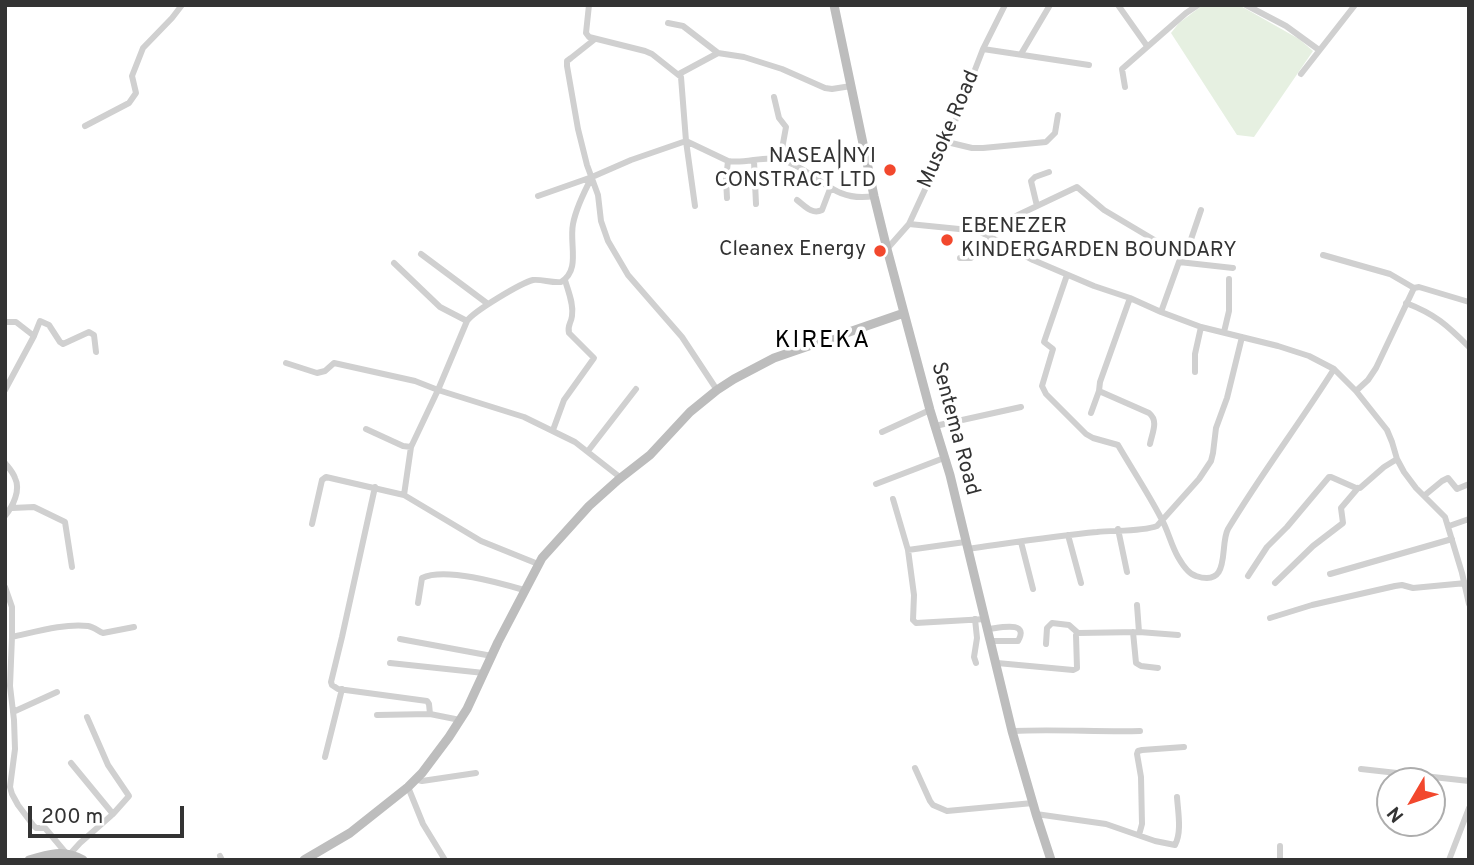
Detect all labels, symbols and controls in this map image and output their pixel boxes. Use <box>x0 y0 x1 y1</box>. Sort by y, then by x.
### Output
street label: Musoke Road <box>914 67 986 193</box>
place label: NASEA|NYI CONSTRACT LTD <box>714 145 876 195</box>
marker: NASEA|NYI CONSTRACT LTD <box>882 162 898 178</box>
place label: EBENEZER KINDERGARDEN BOUNDARY <box>961 215 1237 265</box>
marker: EBENEZER KINDERGARDEN BOUNDARY <box>939 232 955 248</box>
place label: Cleanex Energy <box>719 238 866 264</box>
marker: Cleanex Energy <box>872 243 888 259</box>
district label: KIREKA <box>775 328 871 356</box>
street label: Sentema Road <box>924 360 984 498</box>
north arrow <box>1376 767 1446 837</box>
scale bar <box>32 792 187 836</box>
text: N <box>1383 801 1410 827</box>
text: 200 m <box>41 804 103 831</box>

